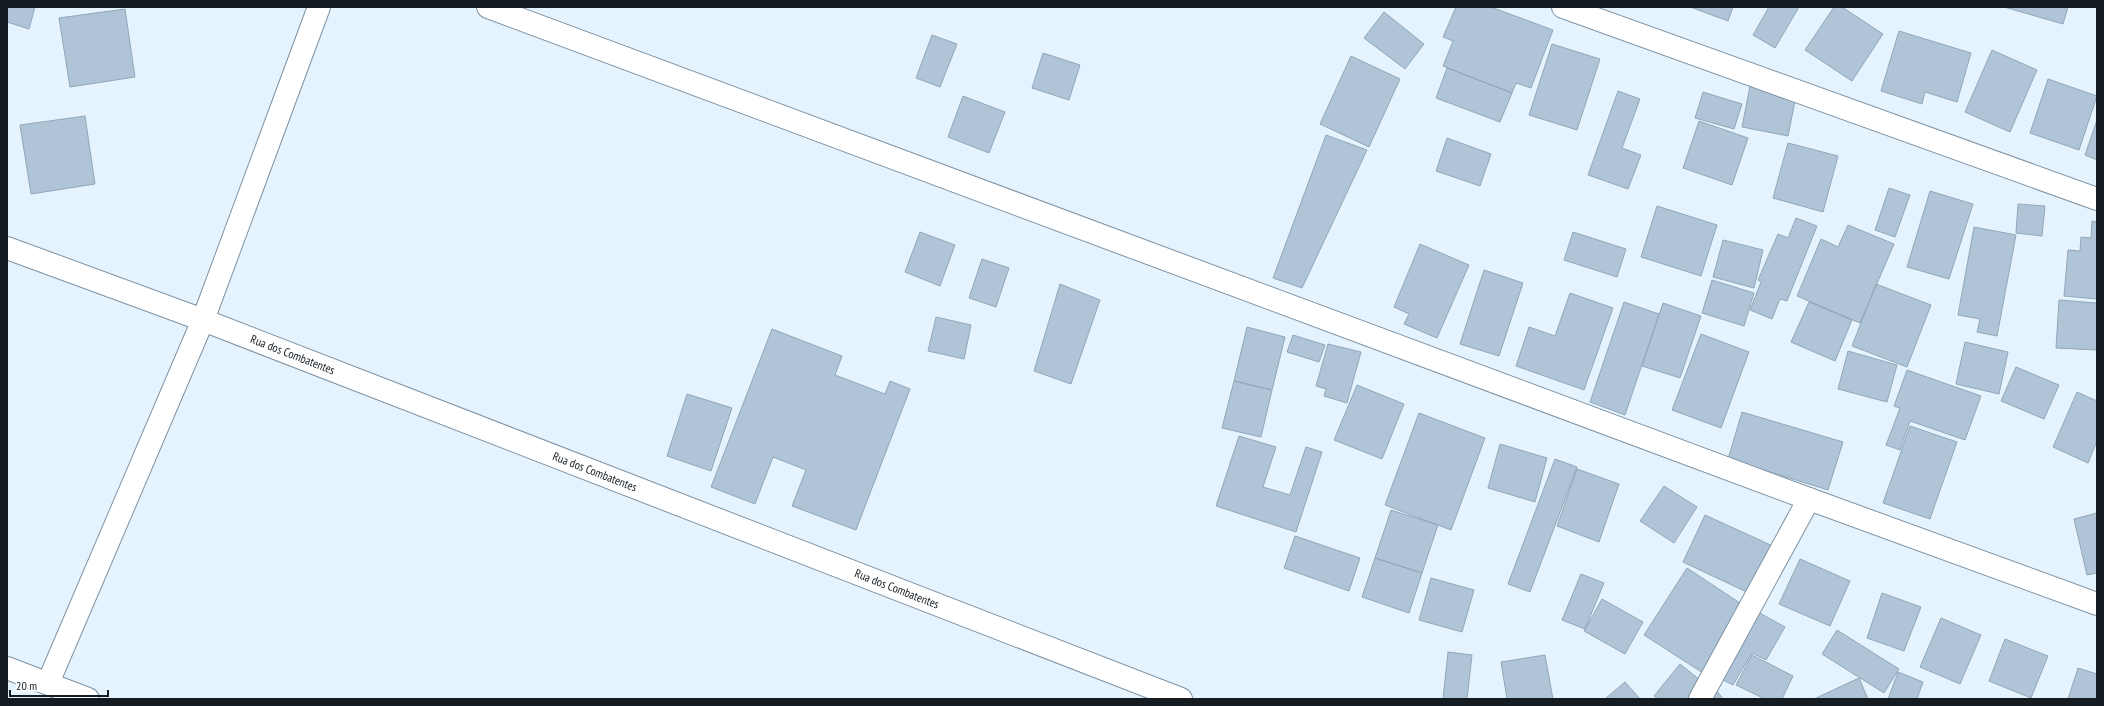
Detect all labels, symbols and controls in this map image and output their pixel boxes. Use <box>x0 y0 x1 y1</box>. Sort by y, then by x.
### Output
street label: Rua dos Combatentes <box>249 331 337 377</box>
street label: Rua dos Combatentes <box>551 448 639 494</box>
street label: Rua dos Combatentes <box>853 565 941 612</box>
scale bar <box>10 672 108 698</box>
text: 20 m <box>16 678 37 693</box>

